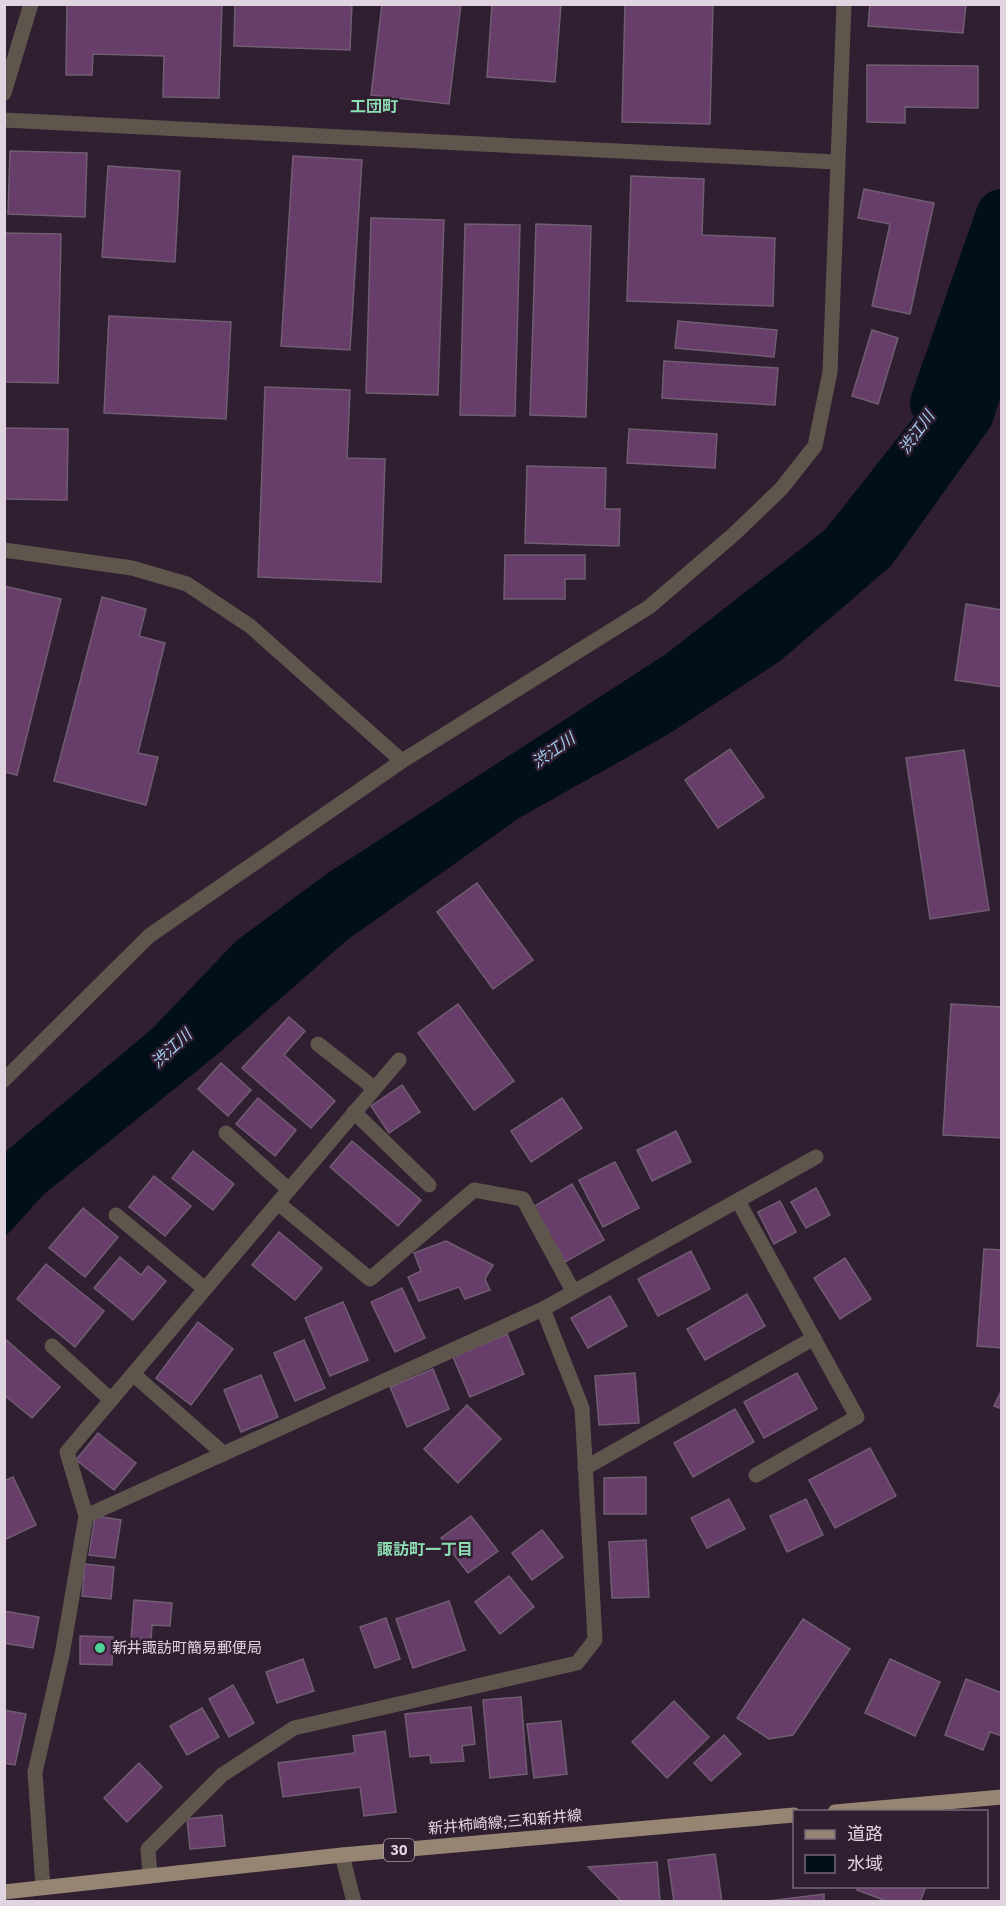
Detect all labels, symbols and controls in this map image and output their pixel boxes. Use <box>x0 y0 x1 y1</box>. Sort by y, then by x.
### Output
district label: 工団町 <box>350 96 398 116</box>
water label: 渋江川 <box>894 405 939 457</box>
water label: 渋江川 <box>528 727 580 772</box>
water label: 渋江川 <box>147 1023 197 1072</box>
district label: 諏訪町一丁目 <box>377 1539 473 1559</box>
place label: 新井諏訪町簡易郵便局 <box>112 1638 262 1657</box>
marker: 新井諏訪町簡易郵便局 <box>93 1641 107 1655</box>
street label: 新井柿崎線;三和新井線 <box>427 1805 583 1838</box>
legend <box>793 1810 988 1888</box>
text: 道路 <box>847 1822 883 1845</box>
road number: 30 <box>384 1839 414 1861</box>
text: 水域 <box>847 1852 883 1875</box>

